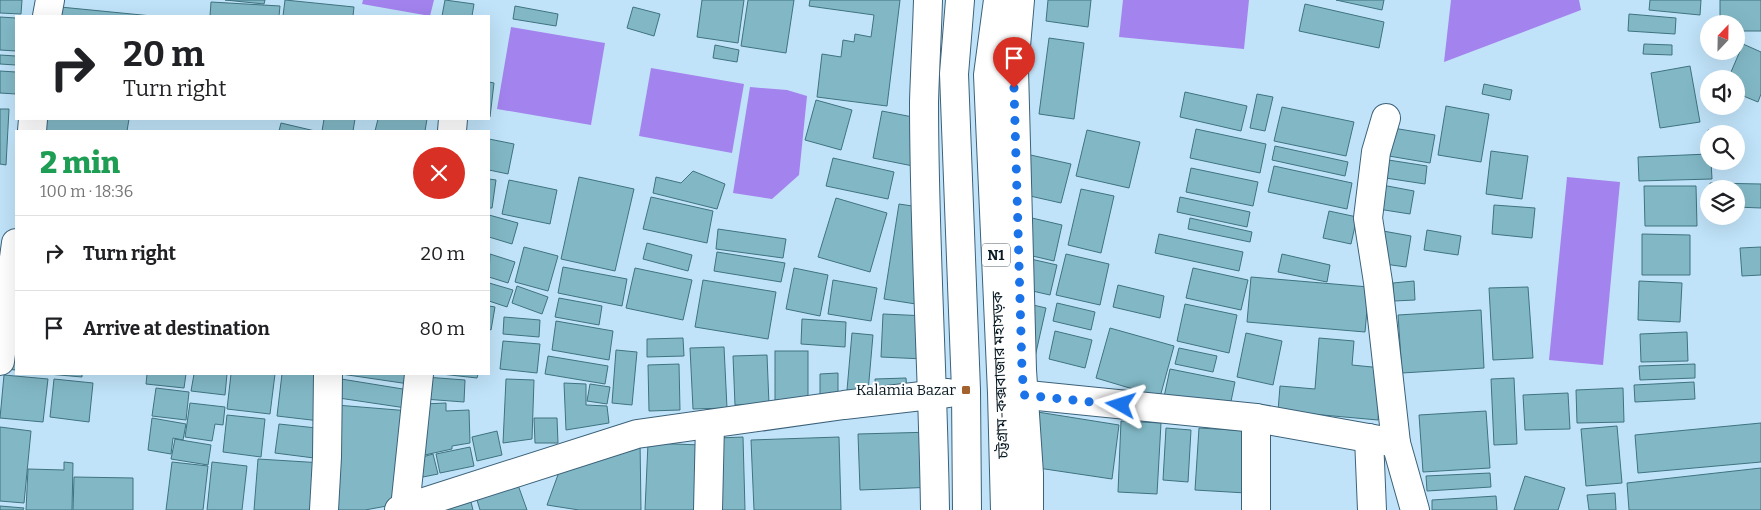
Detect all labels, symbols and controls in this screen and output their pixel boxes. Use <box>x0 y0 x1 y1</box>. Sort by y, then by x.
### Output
north arrow <box>1700 15 1745 60</box>
map controls <box>1700 15 1745 225</box>
text: 20 m <box>123 33 205 75</box>
icon: right <box>40 35 105 100</box>
pin <box>993 37 1035 88</box>
icon: arrive <box>1000 44 1028 72</box>
button: sound <box>1700 70 1745 115</box>
text: Turn right <box>123 75 226 102</box>
button: search <box>1700 125 1745 170</box>
text: 2 min <box>40 145 120 181</box>
button: close <box>413 147 465 199</box>
button: layers <box>1700 180 1745 225</box>
text: 100 m · 18:36 <box>40 182 133 201</box>
icon: right <box>40 239 68 267</box>
text: Turn right <box>83 242 176 265</box>
text: 20 m <box>421 242 465 265</box>
road number: N1 <box>982 244 1010 266</box>
street label: চট্টগ্রাম-কক্সবাজার মহাসড়ক <box>988 290 1012 460</box>
icon: arrive <box>40 314 68 342</box>
text: Arrive at destination <box>83 317 270 340</box>
text: 80 m <box>419 317 465 340</box>
position arrow <box>1094 378 1146 430</box>
place label: Kalamia Bazar <box>856 381 956 399</box>
marker: Kalamia Bazar <box>960 384 972 396</box>

